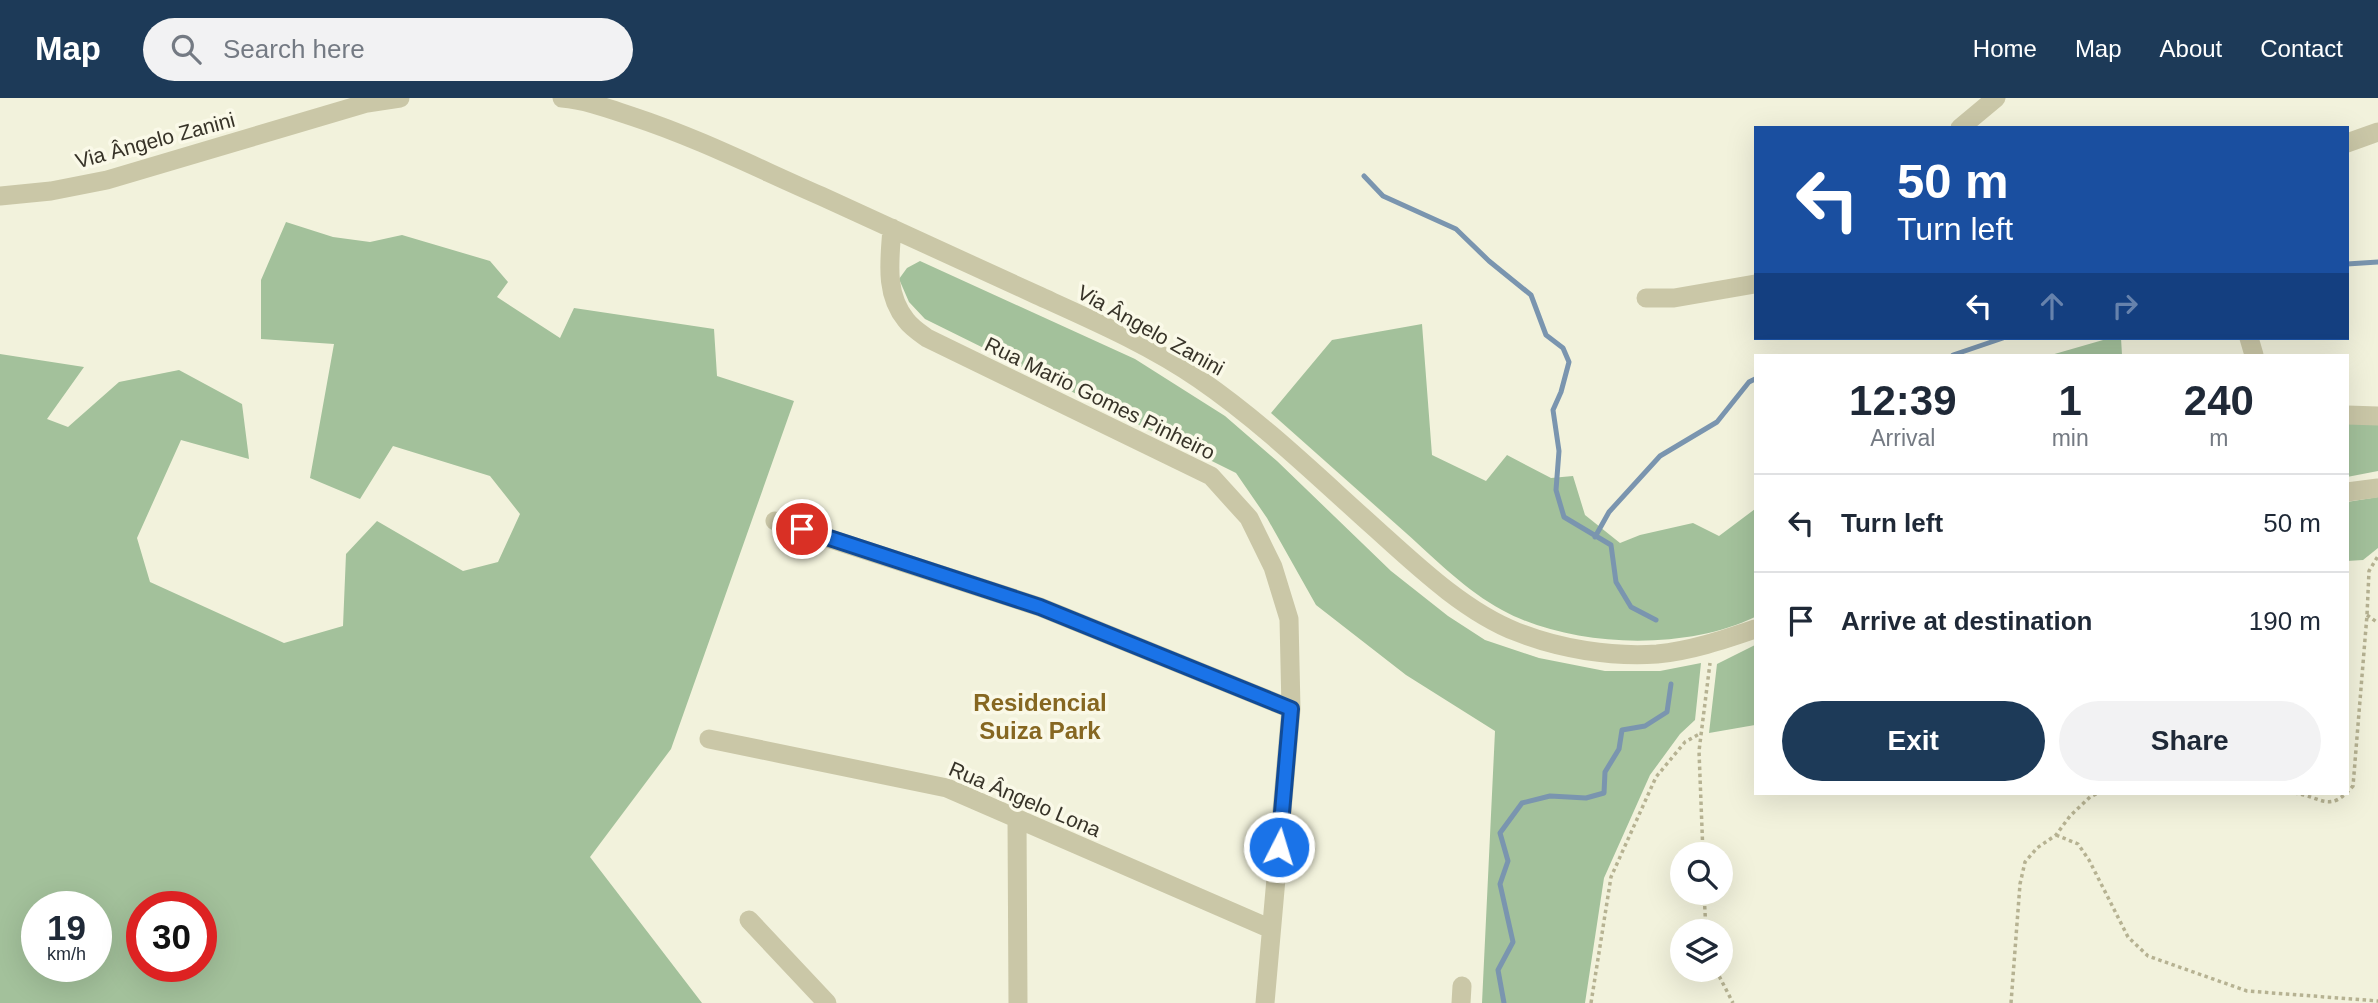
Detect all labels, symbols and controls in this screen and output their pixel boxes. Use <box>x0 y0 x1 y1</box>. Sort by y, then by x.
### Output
search box <box>143 18 633 81</box>
text: Map <box>35 30 101 67</box>
icon: search <box>167 30 205 68</box>
text: Search here <box>223 34 365 64</box>
text: Home <box>1973 35 2037 62</box>
text: Map <box>2075 35 2122 62</box>
text: About <box>2160 35 2222 62</box>
text: Contact <box>2260 35 2343 62</box>
street label: Via Ângelo Zanini <box>73 108 237 172</box>
icon: left <box>1782 154 1873 245</box>
text: 50 m <box>1897 154 2009 208</box>
text: Turn left <box>1897 211 2013 247</box>
street label: Via Ângelo Zanini <box>1074 280 1228 380</box>
icon: left <box>1960 287 1998 325</box>
icon: ahead <box>2033 287 2071 325</box>
icon: right <box>2106 287 2144 325</box>
street label: Rua Mario Gomes Pinheiro <box>981 332 1219 464</box>
text: 12:39 <box>1849 377 1957 424</box>
text: 1 <box>2058 377 2082 424</box>
text: 240 <box>2184 377 2254 424</box>
text: Arrival <box>1870 425 1935 451</box>
text: min <box>2052 425 2089 451</box>
text: m <box>2209 425 2228 451</box>
pin <box>772 499 832 559</box>
icon: left <box>1782 504 1820 542</box>
text: Turn left <box>1841 508 1943 538</box>
text: 50 m <box>2263 508 2321 538</box>
icon: arrive <box>783 510 821 548</box>
icon: arrive <box>1782 602 1820 640</box>
text: Arrive at destination <box>1841 606 2092 636</box>
text: 190 m <box>2249 606 2321 636</box>
district label: Residencial Suiza Park <box>973 689 1107 744</box>
button: Exit <box>1782 701 2045 781</box>
button: Share <box>2059 701 2321 781</box>
street label: Rua Ângelo Lona <box>946 757 1104 841</box>
position arrow <box>1242 810 1316 884</box>
map controls <box>1670 842 1733 982</box>
button: search <box>1670 842 1733 905</box>
speed limit sign: 30 <box>126 891 217 982</box>
text: 19 <box>47 908 86 947</box>
button: layers <box>1670 919 1733 982</box>
text: km/h <box>47 944 86 964</box>

